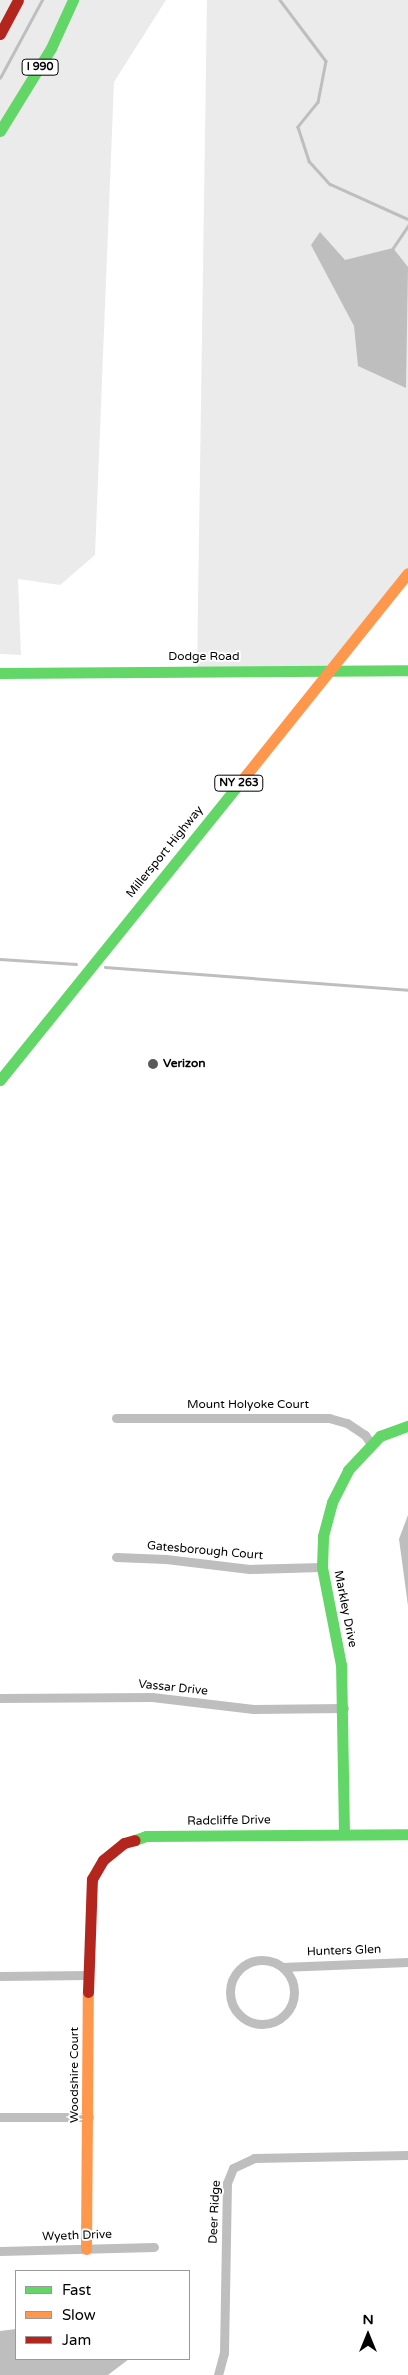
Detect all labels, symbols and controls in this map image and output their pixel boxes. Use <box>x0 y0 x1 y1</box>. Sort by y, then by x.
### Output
road number: I 990 <box>21 58 59 76</box>
street label: Dodge Road <box>168 650 240 664</box>
road number: NY 263 <box>214 774 264 791</box>
street label: Millersport Highway <box>124 803 206 901</box>
place label: Verizon <box>163 1057 206 1071</box>
marker: Verizon <box>147 1058 159 1070</box>
street label: Mount Holyoke Court <box>187 1398 309 1412</box>
street label: Gatesborough Court <box>146 1539 264 1563</box>
street label: Markley Drive <box>330 1569 360 1649</box>
street label: Vassar Drive <box>137 1677 209 1699</box>
street label: Radcliffe Drive <box>187 1813 271 1829</box>
street label: Hunters Glen <box>307 1943 381 1959</box>
street label: Woodshire Court <box>68 2027 82 2123</box>
street label: Deer Ridge <box>206 2180 224 2244</box>
street label: Wyeth Drive <box>42 2228 112 2244</box>
legend <box>15 2270 190 2360</box>
text: Fast <box>62 2281 91 2299</box>
text: Slow <box>62 2306 96 2324</box>
north arrow <box>343 2310 393 2360</box>
text: N <box>362 2311 374 2328</box>
text: Jam <box>62 2331 91 2349</box>

